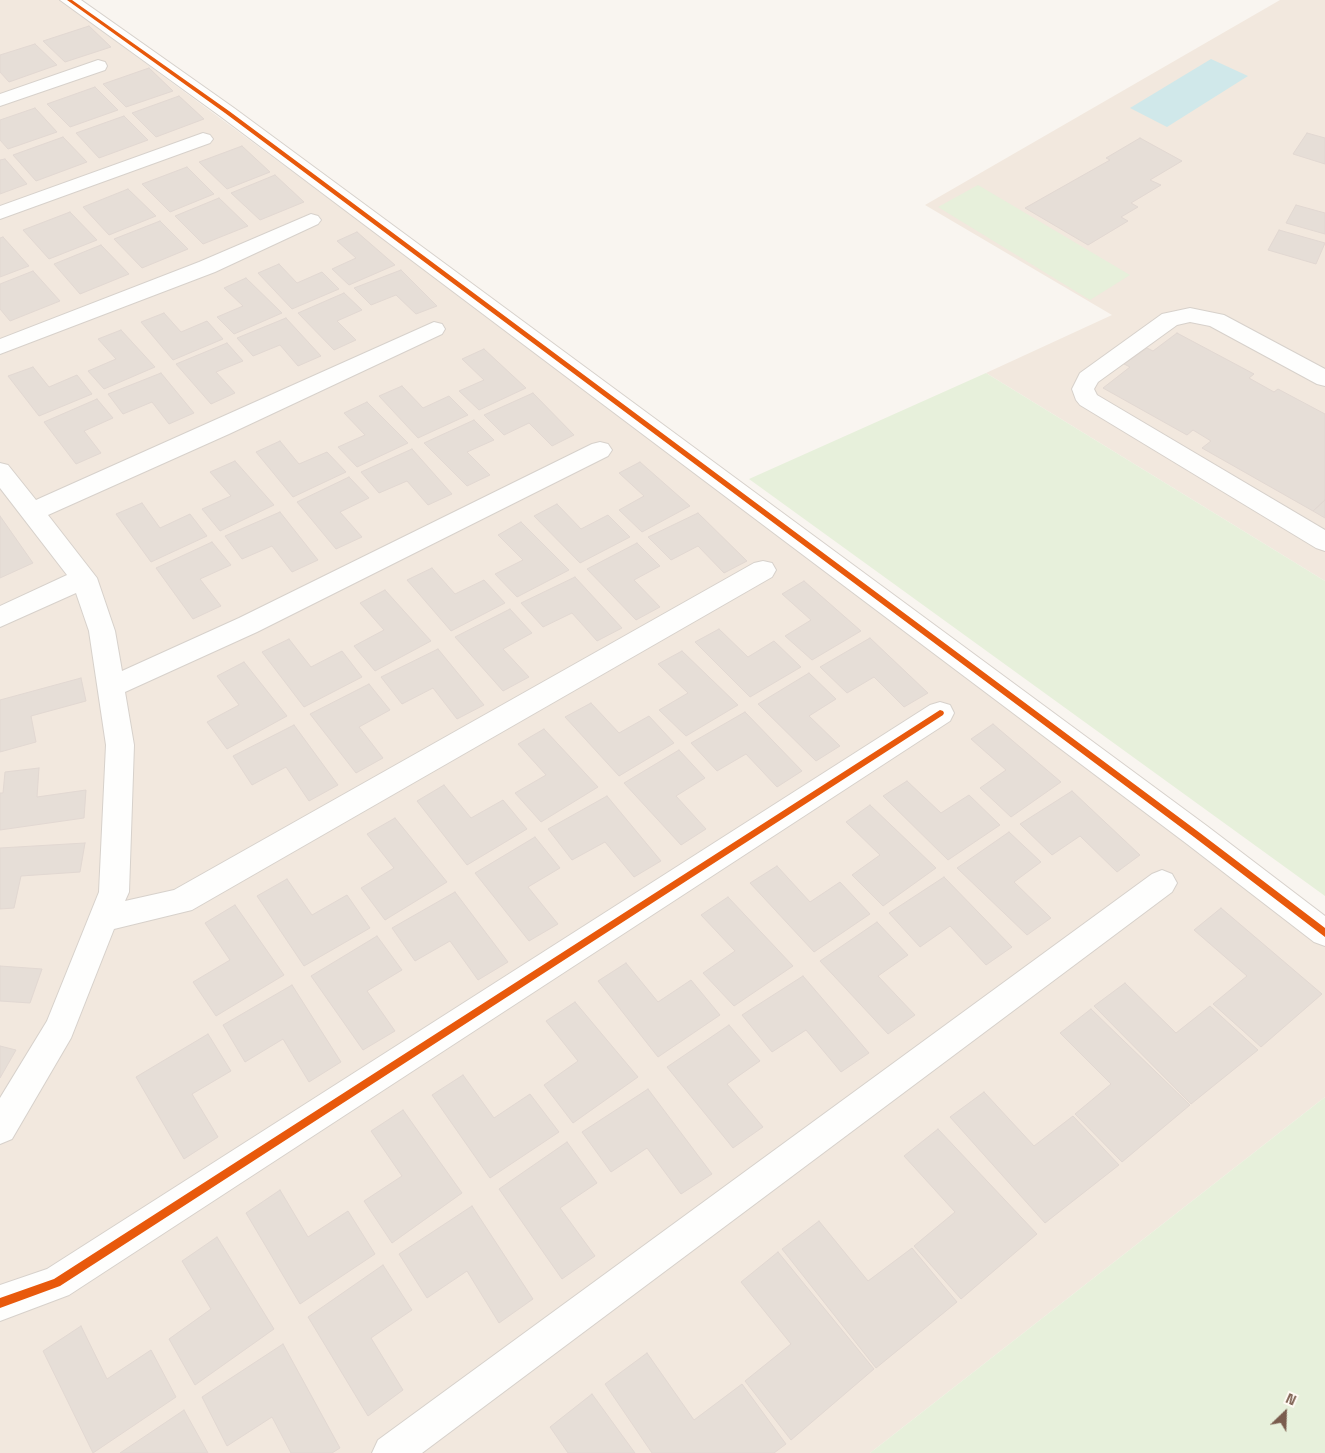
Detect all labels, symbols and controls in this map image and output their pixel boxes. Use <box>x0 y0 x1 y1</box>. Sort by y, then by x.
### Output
north arrow <box>1260 1388 1310 1438</box>
text: N <box>1283 1389 1299 1409</box>

